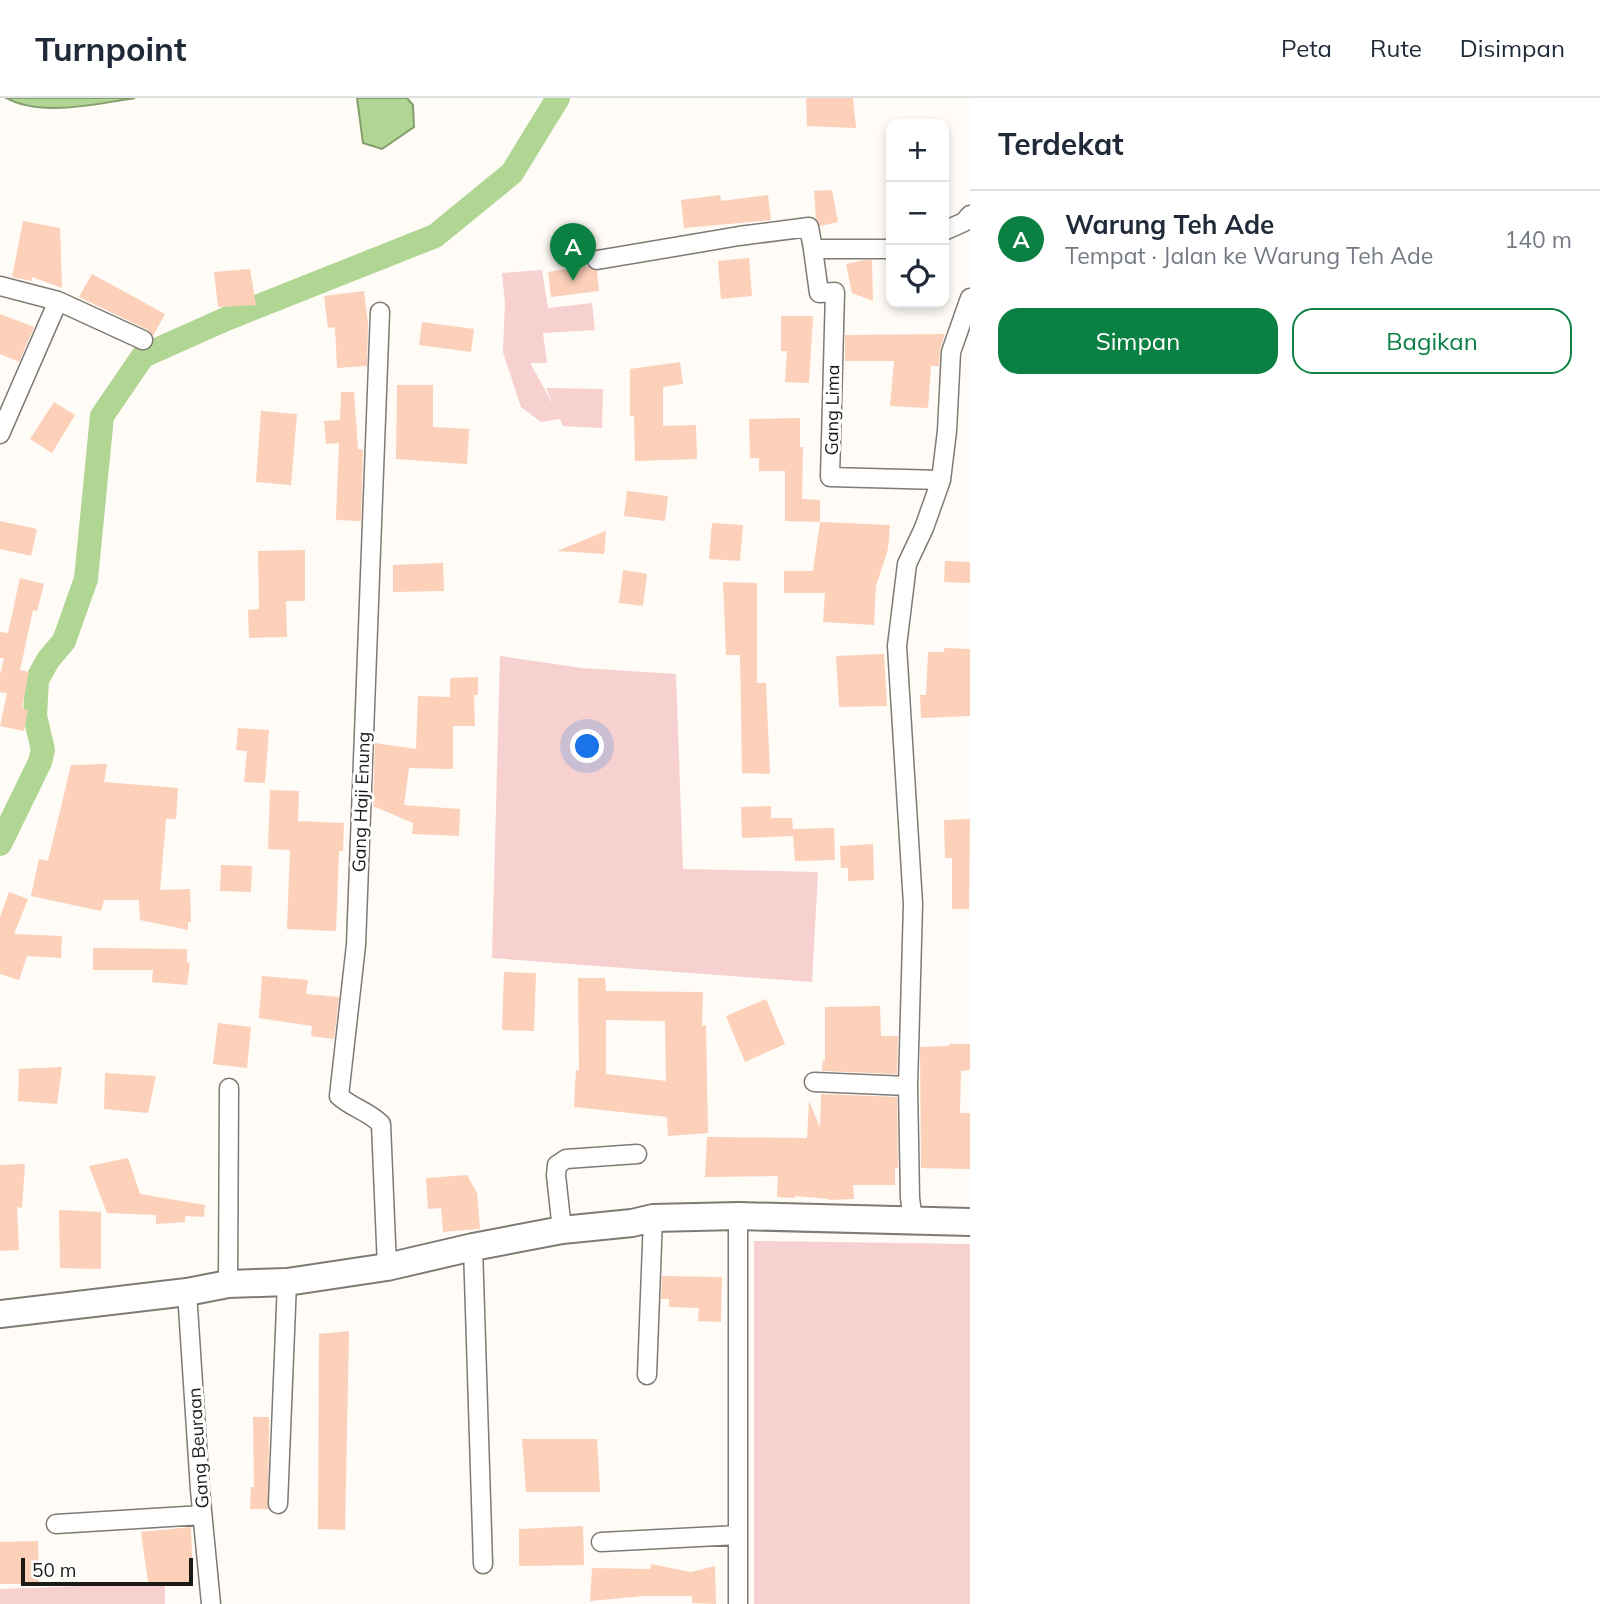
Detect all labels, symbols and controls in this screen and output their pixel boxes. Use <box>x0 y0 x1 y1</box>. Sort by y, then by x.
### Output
text: Turnpoint <box>35 28 187 69</box>
text: Peta <box>1281 33 1332 63</box>
text: Rute <box>1370 33 1422 63</box>
text: Disimpan <box>1460 33 1565 63</box>
map controls <box>886 119 949 308</box>
button: + <box>886 119 949 182</box>
text: Terdekat <box>998 125 1124 163</box>
button: − <box>886 182 949 245</box>
text: Warung Teh Ade <box>1065 208 1274 241</box>
pin: A <box>550 223 596 281</box>
text: A <box>1012 225 1030 254</box>
text: 140 m <box>1504 225 1572 254</box>
text: Tempat · Jalan ke Warung Teh Ade <box>1065 241 1433 270</box>
button: locate <box>886 245 949 308</box>
button: Simpan <box>998 308 1278 374</box>
button: Bagikan <box>1292 308 1572 374</box>
street label: Gang Lima <box>820 364 844 456</box>
your location <box>570 729 604 763</box>
street label: Gang Haji Enung <box>347 731 375 873</box>
street label: Gang Beuraan <box>182 1387 214 1509</box>
scale bar <box>21 1555 192 1587</box>
text: 50 m <box>32 1558 76 1582</box>

